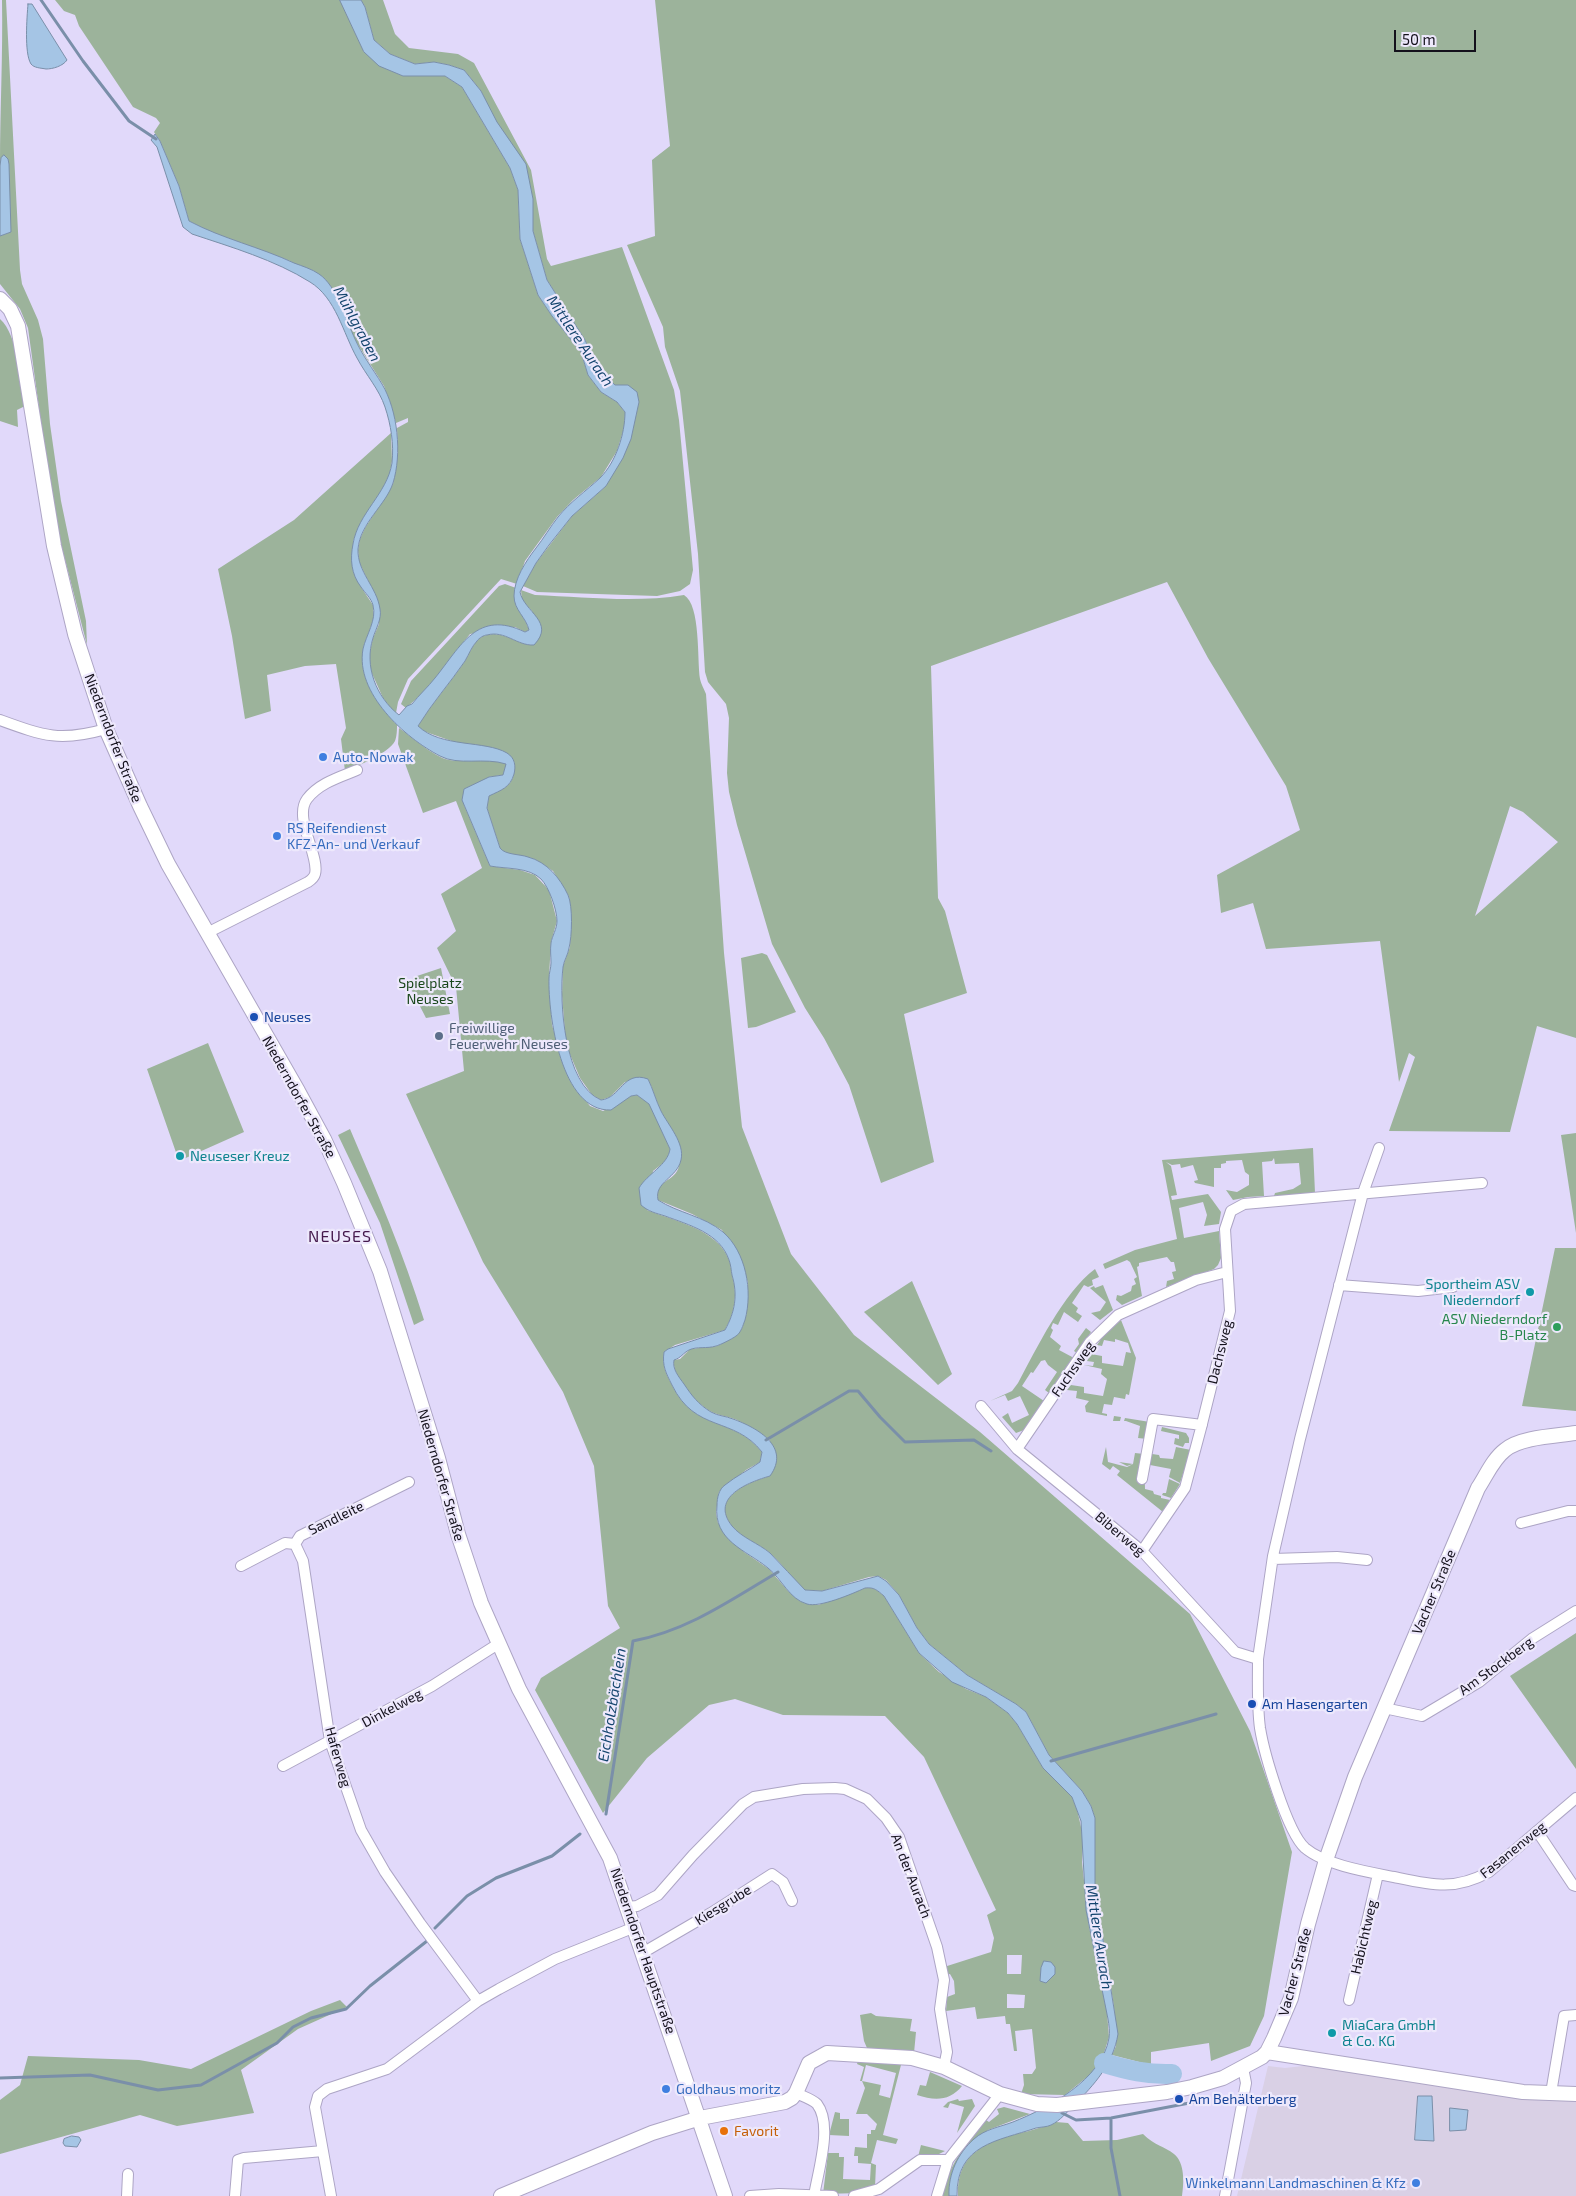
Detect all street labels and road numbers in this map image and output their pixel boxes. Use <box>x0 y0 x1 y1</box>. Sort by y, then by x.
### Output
street label: Niederndorfer Straße <box>81 671 145 805</box>
street label: Niederndorfer Straße <box>259 1033 339 1161</box>
street label: Dachsweg <box>1204 1318 1236 1386</box>
street label: Fuchsweg <box>1048 1338 1098 1400</box>
street label: Niederndorfer Straße <box>414 1407 468 1543</box>
street label: Sandleite <box>305 1497 367 1539</box>
street label: Biberweg <box>1092 1508 1148 1560</box>
street label: Vacher Straße <box>1409 1547 1459 1637</box>
street label: Am Stockberg <box>1455 1633 1537 1699</box>
street label: Dinkelweg <box>359 1685 425 1731</box>
street label: Haferweg <box>321 1725 355 1789</box>
street label: Fasanenweg <box>1477 1818 1549 1882</box>
street label: An der Aurach <box>887 1831 935 1921</box>
street label: Niederndorfer Hauptstraße <box>607 1866 679 2036</box>
street label: Kiesgrube <box>692 1881 754 1929</box>
street label: Habichtweg <box>1347 1898 1381 1976</box>
street label: Vacher Straße <box>1275 1926 1315 2018</box>

